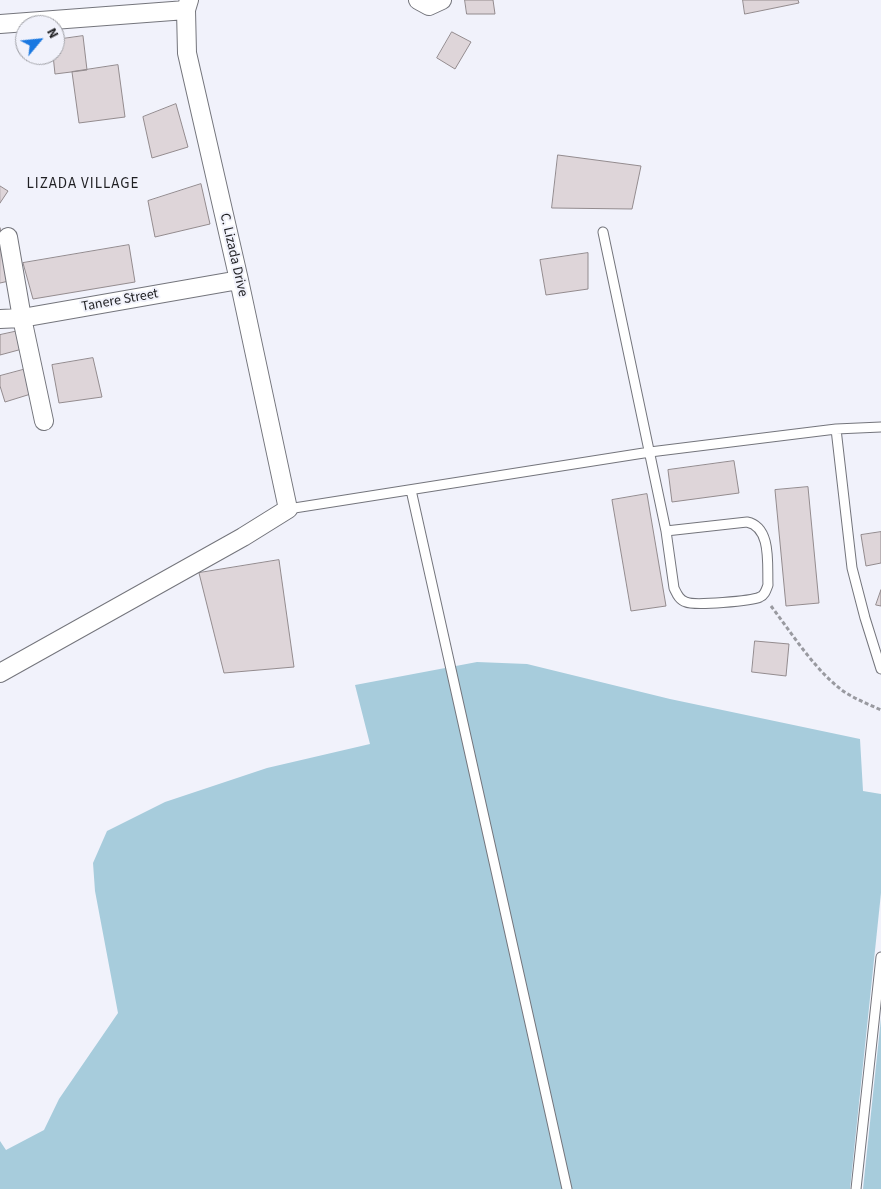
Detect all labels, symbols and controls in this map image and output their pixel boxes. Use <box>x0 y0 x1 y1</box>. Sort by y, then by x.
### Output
north arrow <box>15 15 65 65</box>
text: N <box>41 25 63 42</box>
district label: LIZADA VILLAGE <box>25 176 141 194</box>
street label: C. Lizada Drive <box>215 212 251 298</box>
street label: Tanere Street <box>80 286 160 316</box>

